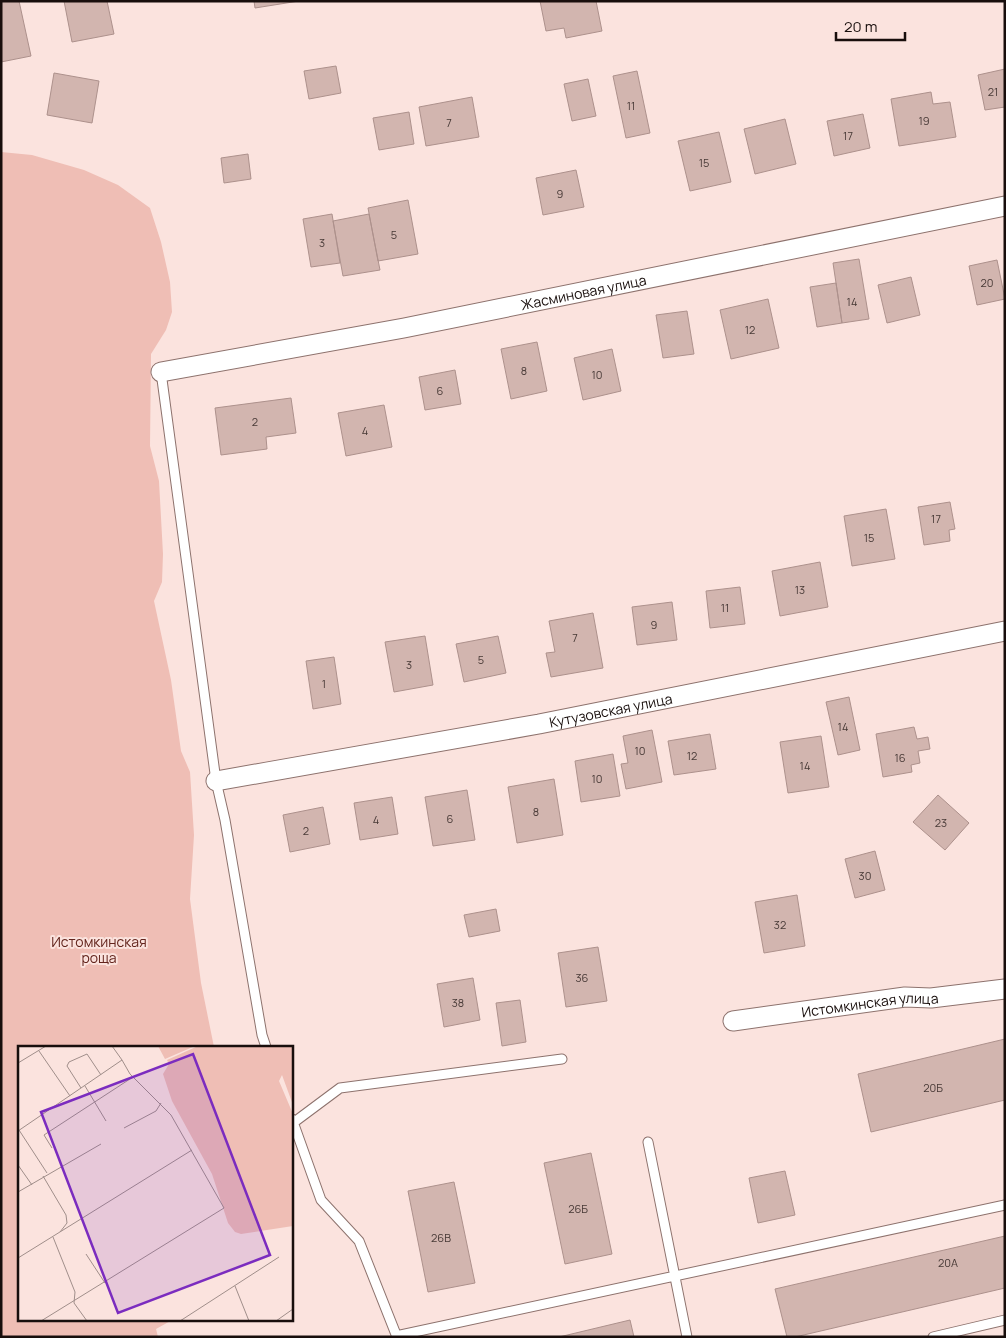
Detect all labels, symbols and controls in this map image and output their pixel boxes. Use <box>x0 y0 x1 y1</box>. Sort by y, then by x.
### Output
scale bar <box>836 10 905 42</box>
text: 20 m <box>844 16 877 37</box>
house number: 21 <box>988 84 998 99</box>
house number: 11 <box>627 98 635 113</box>
house number: 19 <box>918 113 930 128</box>
house number: 7 <box>446 115 452 130</box>
house number: 17 <box>843 128 853 143</box>
house number: 15 <box>699 155 709 170</box>
house number: 9 <box>557 186 564 201</box>
house number: 5 <box>391 227 397 242</box>
house number: 3 <box>319 235 325 250</box>
street label: Жасминовая улица <box>519 270 648 314</box>
house number: 20 <box>981 275 993 290</box>
house number: 14 <box>847 294 857 309</box>
house number: 12 <box>745 322 755 337</box>
house number: 8 <box>521 363 527 378</box>
house number: 10 <box>591 367 603 382</box>
house number: 6 <box>437 383 444 398</box>
house number: 2 <box>252 414 258 429</box>
house number: 4 <box>362 423 368 438</box>
house number: 17 <box>931 511 941 526</box>
house number: 15 <box>864 530 874 545</box>
house number: 13 <box>795 582 805 597</box>
house number: 11 <box>721 600 729 615</box>
house number: 9 <box>651 617 658 632</box>
house number: 7 <box>572 630 578 645</box>
house number: 5 <box>478 652 484 667</box>
house number: 3 <box>406 657 412 672</box>
house number: 1 <box>322 676 326 691</box>
street label: Кутузовская улица <box>547 688 674 731</box>
house number: 14 <box>838 719 848 734</box>
house number: 10 <box>634 743 646 758</box>
house number: 12 <box>687 748 697 763</box>
house number: 16 <box>894 750 906 765</box>
house number: 14 <box>800 758 810 773</box>
house number: 10 <box>591 771 603 786</box>
house number: 8 <box>533 804 539 819</box>
house number: 6 <box>447 811 454 826</box>
house number: 4 <box>373 812 379 827</box>
house number: 23 <box>935 815 947 830</box>
house number: 2 <box>303 823 309 838</box>
house number: 30 <box>859 868 871 883</box>
house number: 32 <box>774 917 786 932</box>
park label: Истомкинская роща <box>51 932 147 967</box>
house number: 36 <box>576 970 589 985</box>
street label: Истомкинская улица <box>800 987 939 1021</box>
house number: 38 <box>452 995 464 1010</box>
inset map <box>18 1046 292 1320</box>
house number: 20Б <box>923 1080 943 1095</box>
house number: 26Б <box>568 1201 588 1216</box>
house number: 26В <box>431 1230 451 1245</box>
house number: 20А <box>938 1255 958 1270</box>

